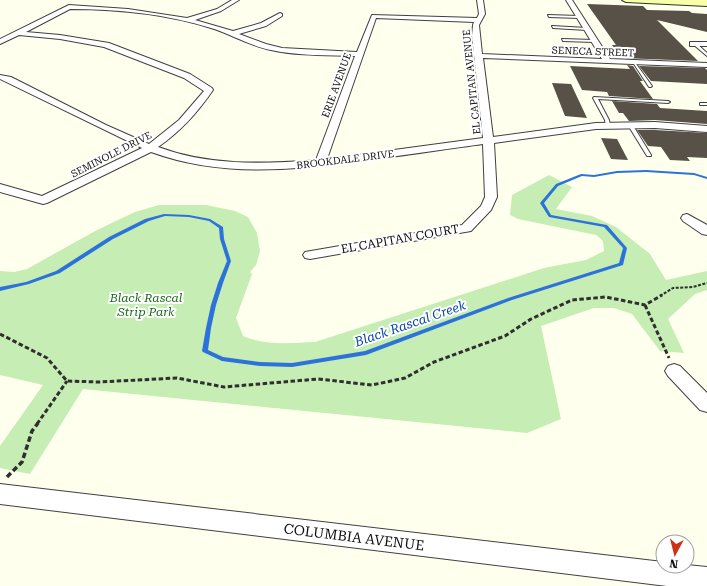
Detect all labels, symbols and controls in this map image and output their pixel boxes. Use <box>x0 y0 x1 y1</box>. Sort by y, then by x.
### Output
street label: EL CAPITAN AVENUE <box>461 29 482 135</box>
street label: SENECA STREET <box>551 45 635 58</box>
street label: ERIE AVENUE <box>320 51 353 119</box>
street label: SEMINOLE DRIVE <box>69 129 153 180</box>
street label: BROOKDALE DRIVE <box>296 148 394 171</box>
street label: EL CAPITAN COURT <box>340 222 460 256</box>
park label: Black Rascal Strip Park <box>109 291 183 319</box>
water label: Black Rascal Creek <box>352 297 469 350</box>
street label: COLUMBIA AVENUE <box>283 520 425 554</box>
north arrow <box>655 534 695 574</box>
text: N <box>668 556 679 570</box>

